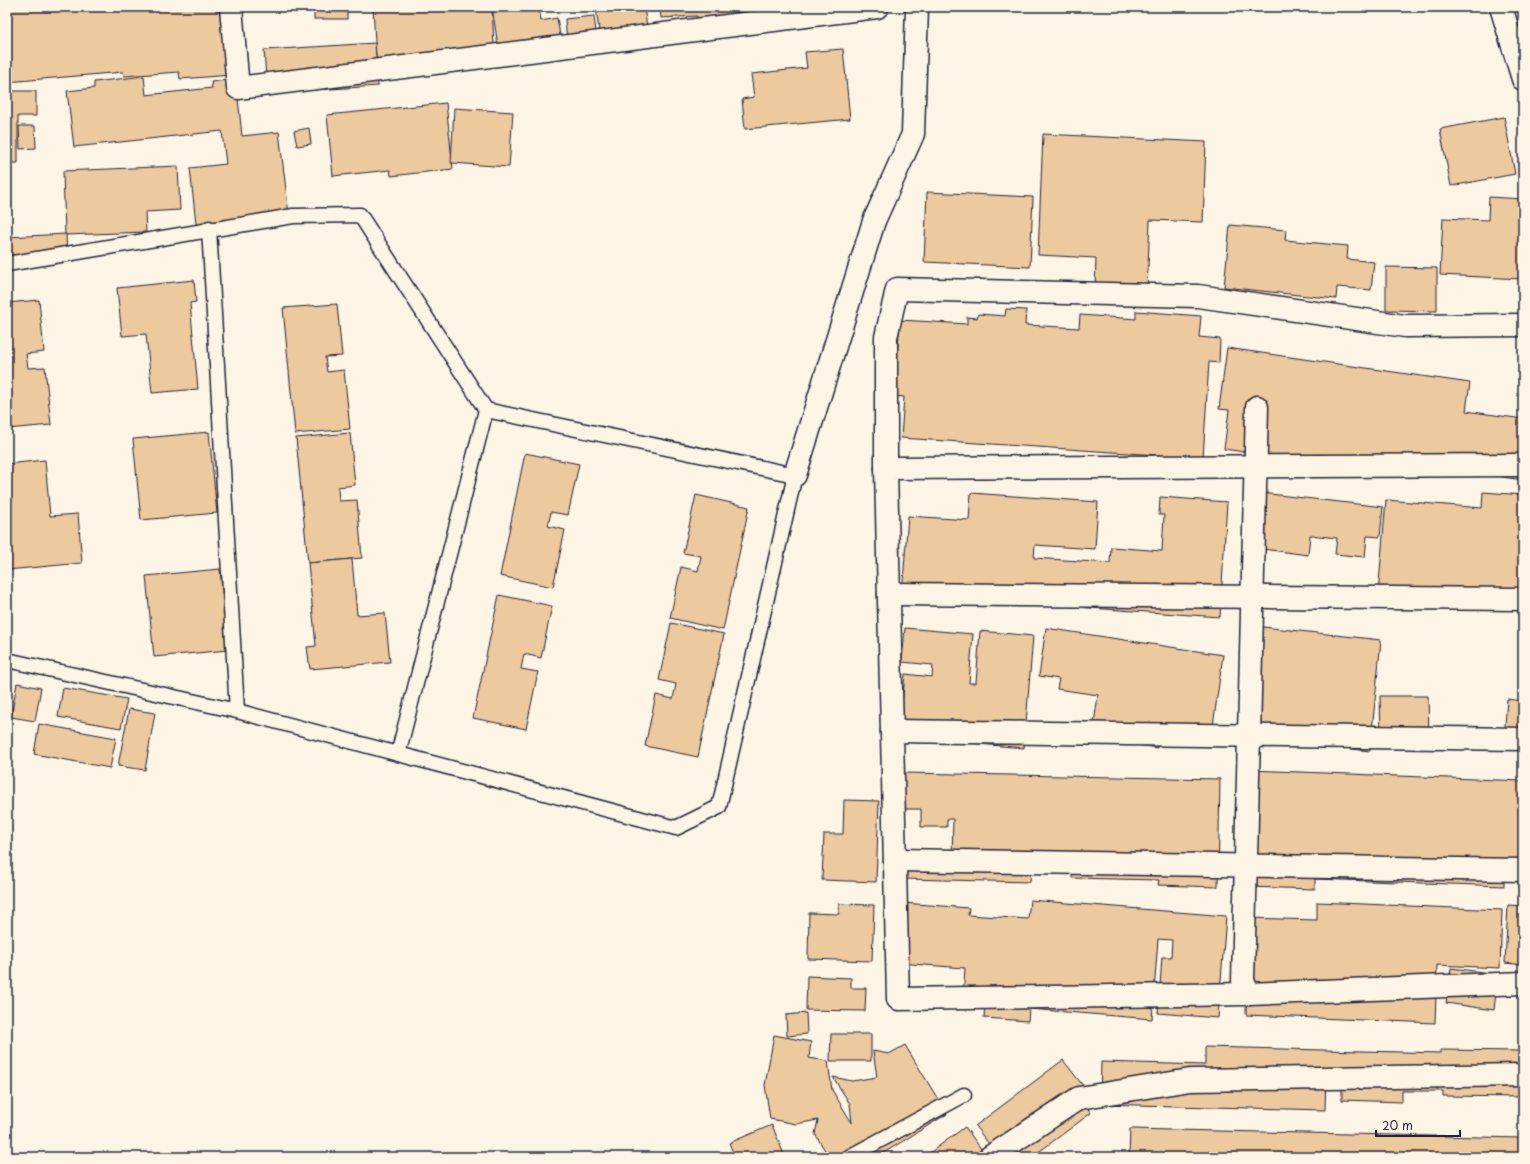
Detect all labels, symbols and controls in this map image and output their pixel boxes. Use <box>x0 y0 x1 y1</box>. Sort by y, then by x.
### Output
scale bar <box>1376 1112 1460 1138</box>
text: 20 m <box>1382 1116 1413 1134</box>

